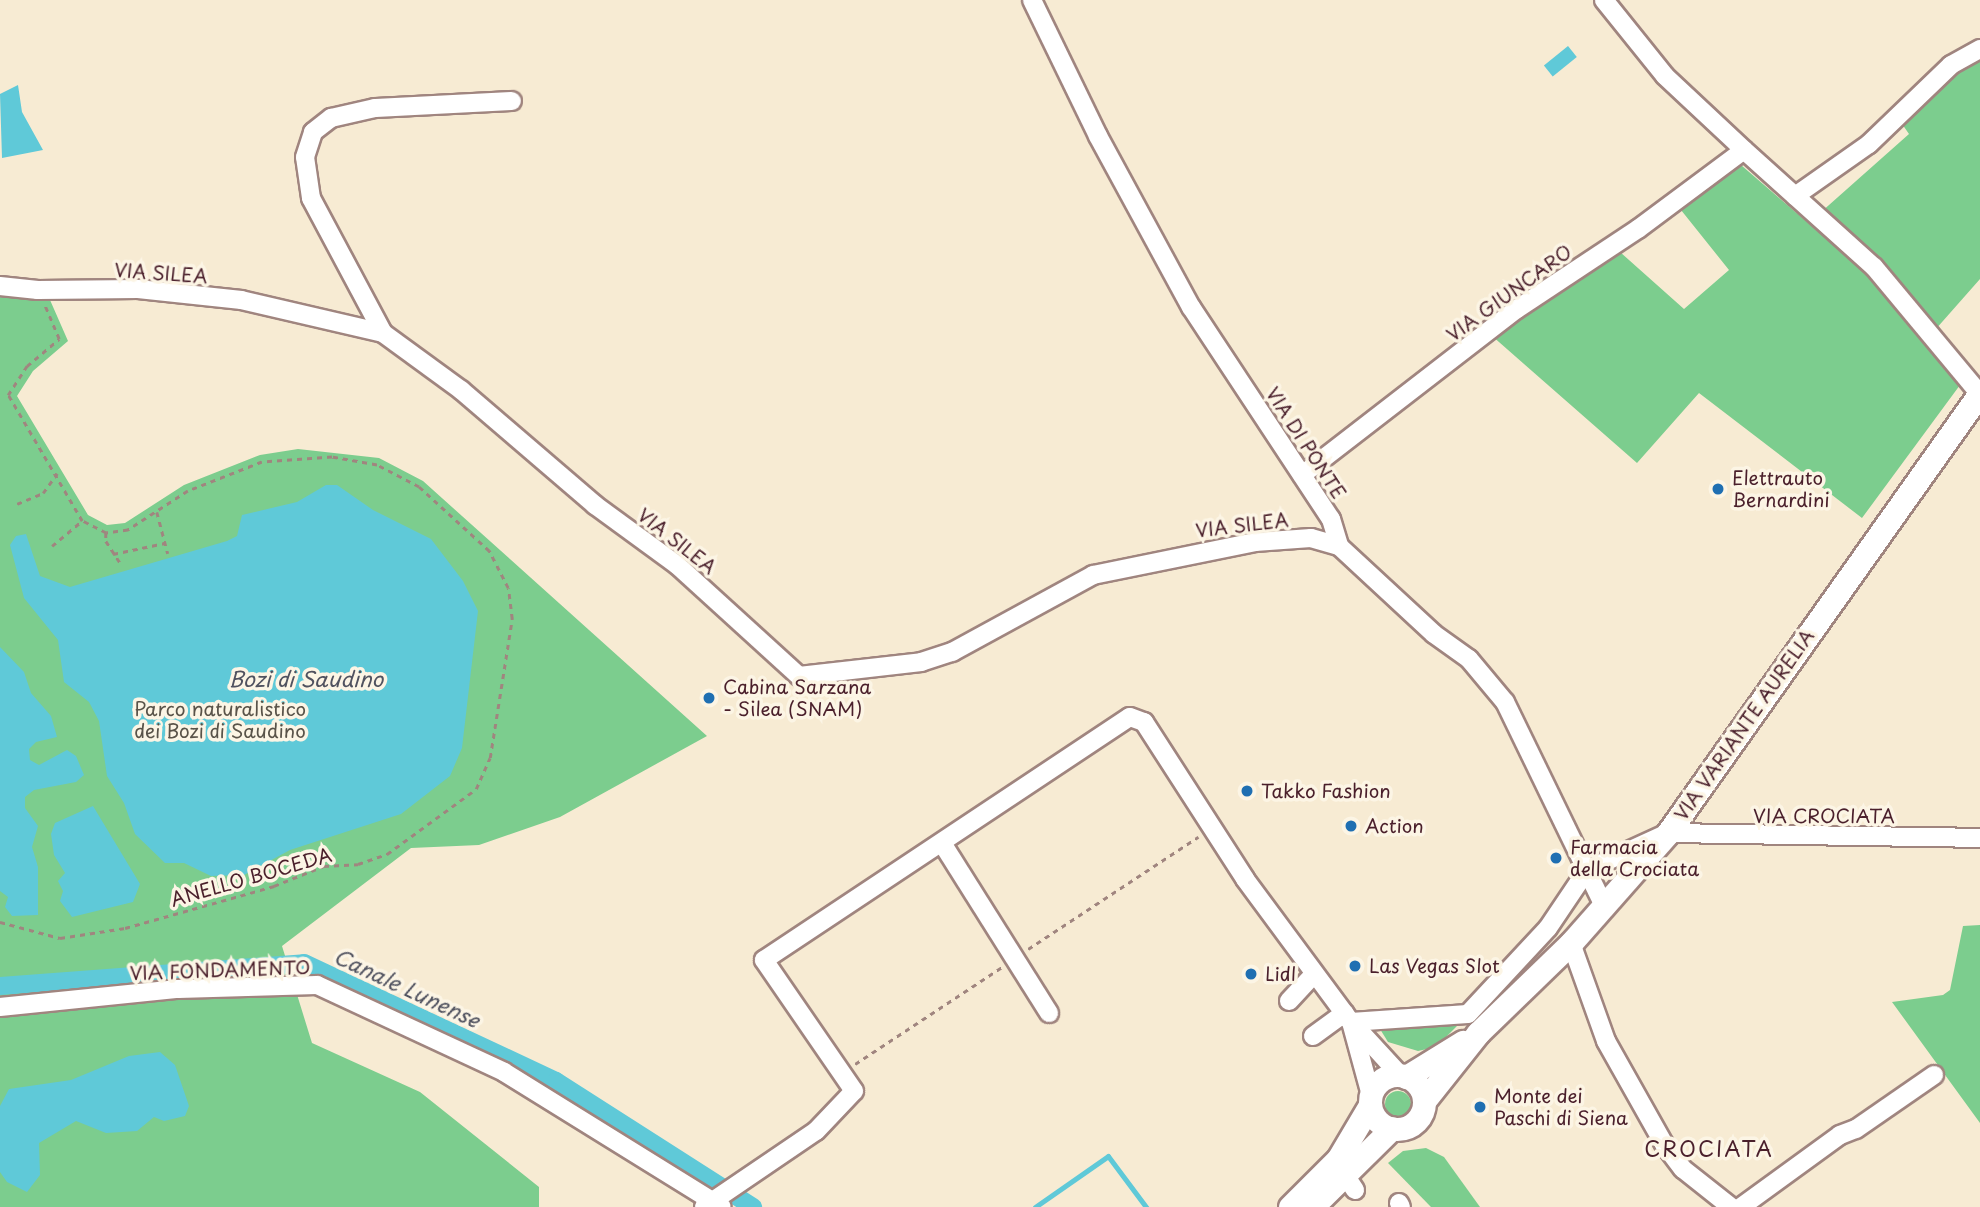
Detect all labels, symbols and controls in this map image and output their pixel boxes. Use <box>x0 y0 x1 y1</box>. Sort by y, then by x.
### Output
street label: VIA GIUNCARO <box>1442 240 1576 346</box>
street label: VIA SILEA <box>113 258 209 288</box>
street label: VIA DI PONTE <box>1260 381 1352 505</box>
place label: Elettrauto Bernardini <box>1732 467 1830 511</box>
marker: Elettrauto Bernardini <box>1710 481 1726 497</box>
street label: VIA SILEA <box>633 503 721 579</box>
street label: VIA SILEA <box>1194 508 1290 542</box>
street label: VIA VARIANTE AURELIA <box>1669 625 1819 825</box>
water label: Bozi di Saudino <box>228 665 384 691</box>
place label: Cabina Sarzana - Silea (SNAM) <box>723 676 872 720</box>
marker: Cabina Sarzana - Silea (SNAM) <box>701 690 717 706</box>
park label: Parco naturalistico dei Bozi di Saudino <box>133 698 307 742</box>
place label: Takko Fashion <box>1261 780 1393 802</box>
marker: Takko Fashion <box>1239 783 1255 799</box>
street label: VIA CROCIATA <box>1753 805 1895 827</box>
place label: Action <box>1365 815 1424 837</box>
marker: Action <box>1343 818 1359 834</box>
place label: Farmacia della Crociata <box>1570 836 1699 880</box>
street label: ANELLO BOCEDA <box>167 843 335 911</box>
marker: Farmacia della Crociata <box>1548 850 1564 866</box>
water label: Canale Lunense <box>330 942 484 1032</box>
street label: VIA FONDAMENTO <box>129 955 311 985</box>
place label: Las Vegas Slot <box>1369 955 1502 977</box>
marker: Las Vegas Slot <box>1347 958 1363 974</box>
place label: Lidl <box>1265 963 1296 985</box>
marker: Lidl <box>1243 966 1259 982</box>
place label: Monte dei Paschi di Siena <box>1494 1085 1630 1129</box>
marker: Monte dei Paschi di Siena <box>1472 1099 1488 1115</box>
district label: CROCIATA <box>1646 1135 1772 1161</box>

